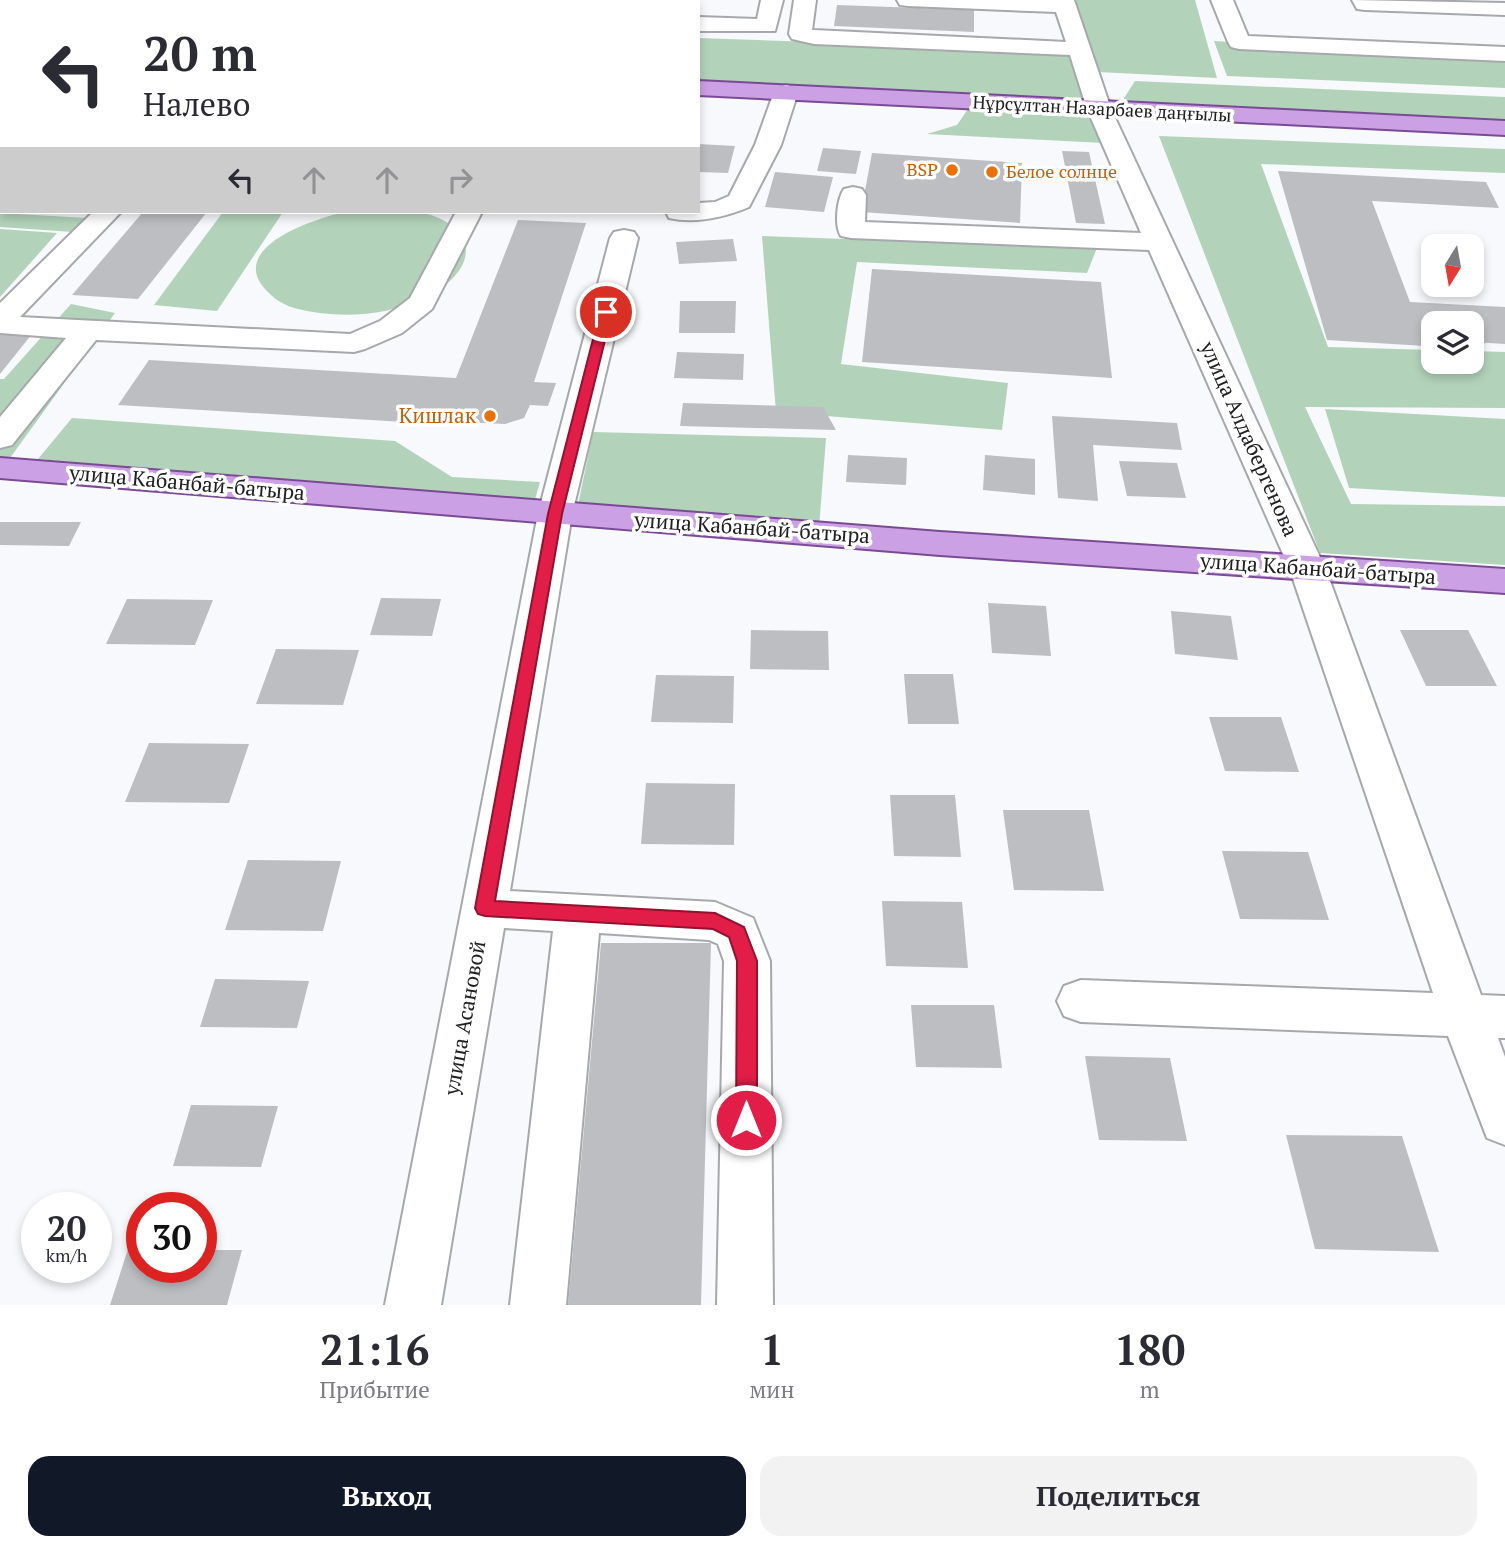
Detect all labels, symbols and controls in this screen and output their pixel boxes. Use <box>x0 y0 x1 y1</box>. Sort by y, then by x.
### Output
text: 20 m <box>143 20 257 85</box>
icon: left <box>28 28 119 119</box>
text: Налево <box>143 83 251 125</box>
street label: Нұрсұлтан Назарбаев даңғылы <box>972 89 1232 127</box>
place label: BSP <box>907 157 938 181</box>
place label: Белое солнце <box>1006 159 1117 183</box>
icon: left <box>222 161 260 199</box>
icon: ahead <box>295 161 333 199</box>
icon: ahead <box>368 161 406 199</box>
icon: right <box>441 161 479 199</box>
marker: BSP <box>944 162 960 178</box>
marker: Белое солнце <box>984 164 1000 180</box>
north arrow <box>1421 234 1484 298</box>
map controls <box>1421 234 1484 374</box>
pin <box>576 282 636 342</box>
icon: arrive <box>587 293 625 331</box>
button: layers <box>1421 311 1484 374</box>
street label: улица Алдабергенова <box>1194 336 1306 541</box>
place label: Кишлак <box>399 401 477 429</box>
marker: Кишлак <box>482 408 498 424</box>
street label: улица Кабанбай-батыра <box>67 458 306 506</box>
street label: улица Кабанбай-батыра <box>632 505 871 549</box>
street label: улица Кабанбай-батыра <box>1198 546 1437 590</box>
street label: улица Асановой <box>436 938 491 1098</box>
position arrow <box>709 1083 783 1157</box>
speed limit sign: 30 <box>126 1192 217 1283</box>
text: 20 <box>47 1205 86 1251</box>
text: km/h <box>46 1243 87 1267</box>
text: 21:16 <box>320 1321 429 1377</box>
text: 1 <box>760 1321 784 1377</box>
text: 180 <box>1114 1321 1185 1377</box>
text: Прибытие <box>320 1374 430 1405</box>
text: мин <box>749 1374 795 1405</box>
text: m <box>1140 1374 1160 1405</box>
button: Выход <box>28 1456 746 1536</box>
button: Поделиться <box>760 1456 1477 1536</box>

